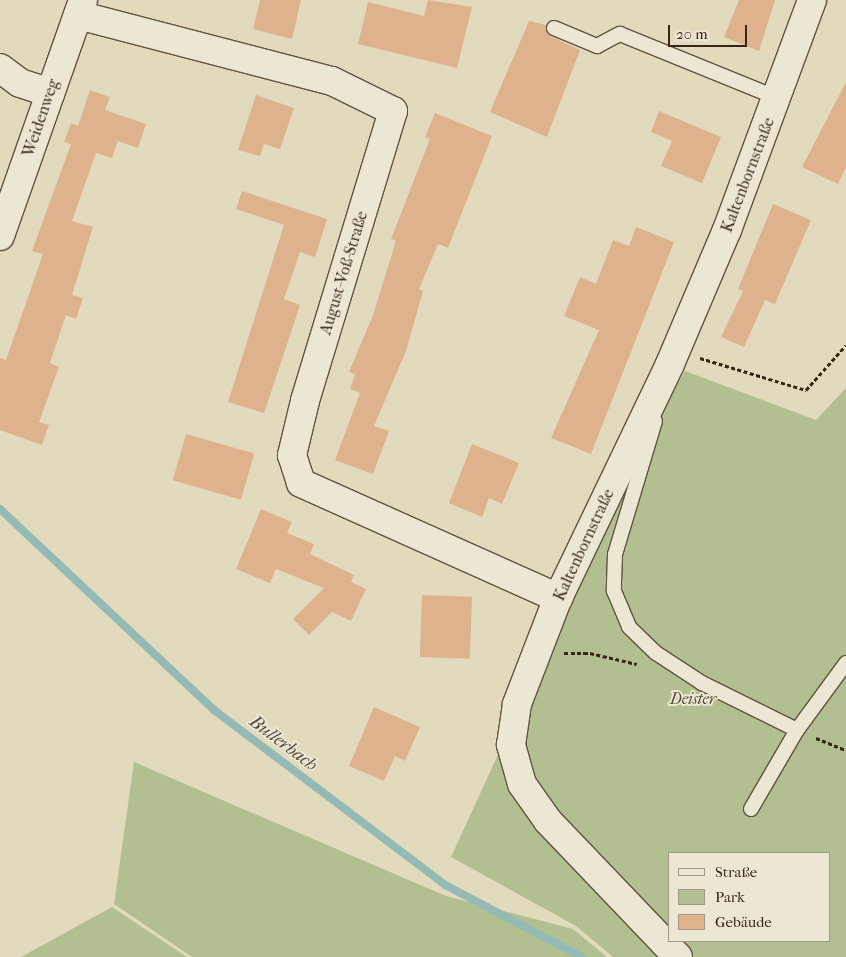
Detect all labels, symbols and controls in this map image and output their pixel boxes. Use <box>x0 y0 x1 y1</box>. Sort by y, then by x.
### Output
scale bar <box>671 15 750 47</box>
text: 20 m <box>676 25 708 43</box>
street label: Weidenweg <box>19 77 63 159</box>
street label: Kaltenbornstraße <box>717 115 779 235</box>
street label: August-Voß-Straße <box>316 209 372 337</box>
street label: Kaltenbornstraße <box>550 486 618 604</box>
park label: Deister <box>670 689 716 709</box>
water label: Bullerbach <box>245 711 321 777</box>
legend <box>668 852 831 942</box>
text: Straße <box>715 863 757 881</box>
text: Park <box>715 888 745 906</box>
text: Gebäude <box>715 913 772 931</box>

